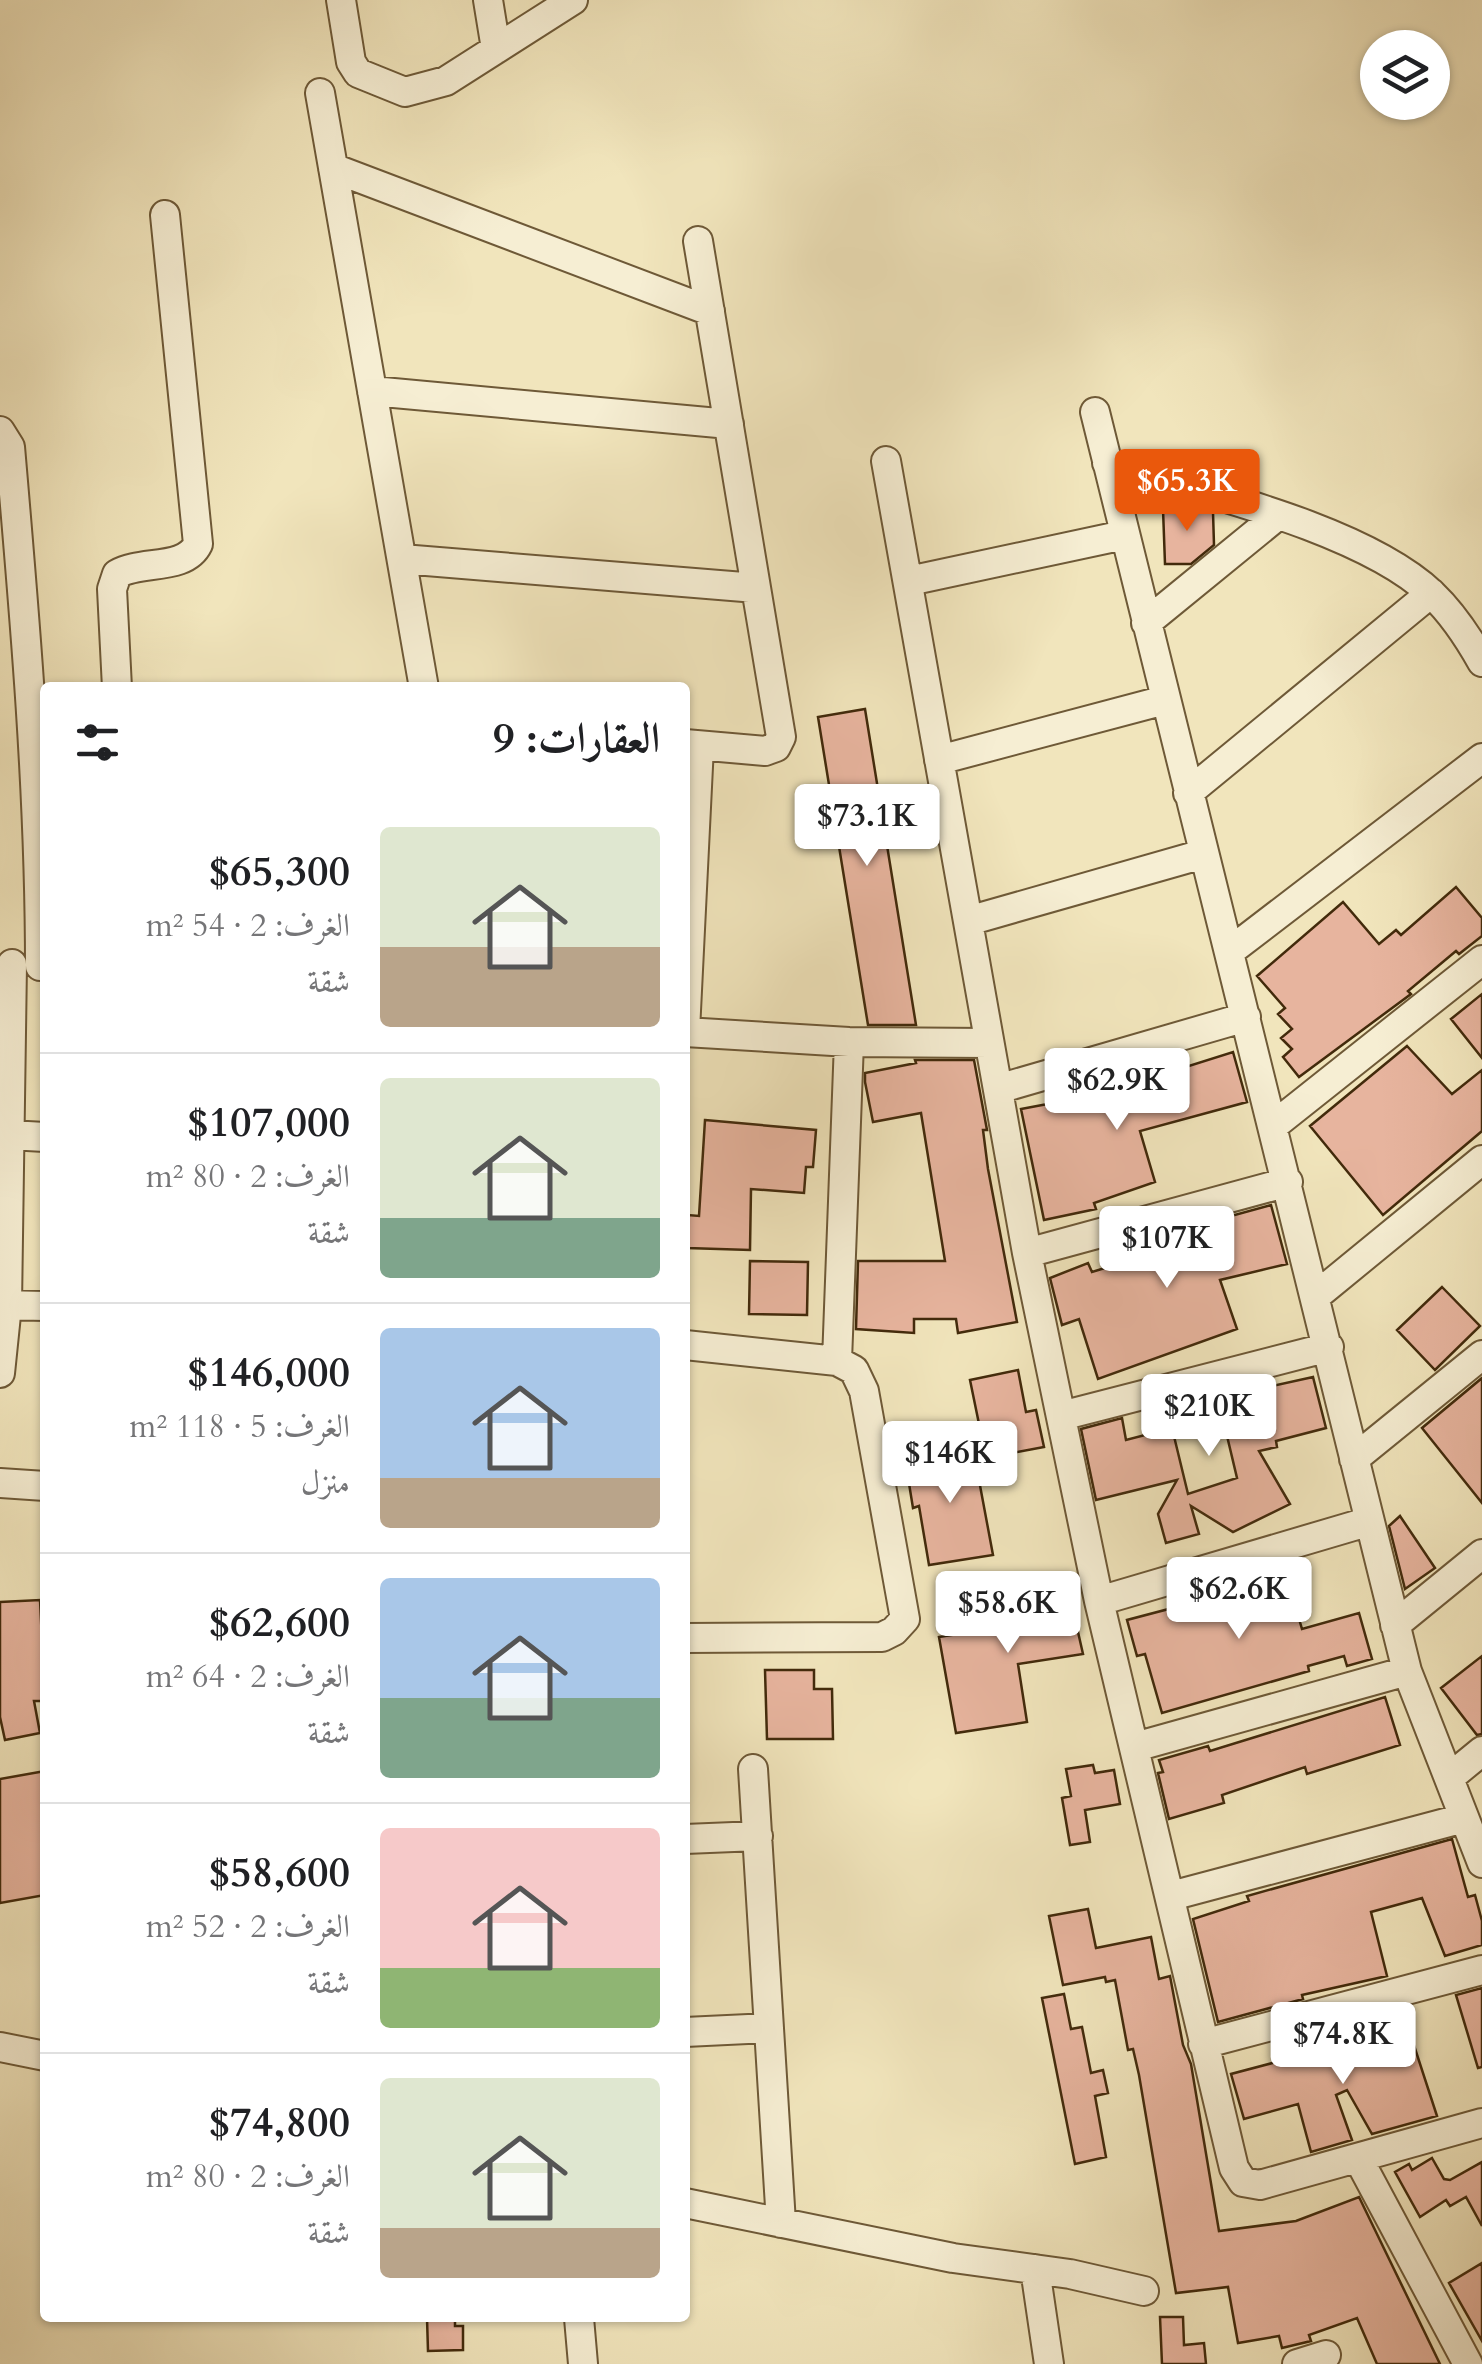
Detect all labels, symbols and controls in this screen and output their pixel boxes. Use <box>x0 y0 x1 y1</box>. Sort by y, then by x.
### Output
map controls <box>1360 30 1450 120</box>
button: layers <box>1360 30 1450 120</box>
pin: $65.3K <box>1106 449 1268 534</box>
text: $65.3K <box>1137 459 1237 503</box>
text: العقارات: 9 <box>493 710 660 767</box>
icon: filters <box>70 715 125 770</box>
pin: $73.1K <box>786 784 948 869</box>
text: $73.1K <box>817 794 917 838</box>
text: $65,300 <box>209 843 350 900</box>
icon: home <box>460 867 580 987</box>
text: الغرف: 2 · 54 m² <box>146 904 350 948</box>
text: شقة <box>308 960 350 1004</box>
pin: $62.9K <box>1036 1048 1198 1133</box>
text: $62.9K <box>1067 1058 1167 1102</box>
text: $107,000 <box>187 1094 350 1151</box>
icon: home <box>460 1118 580 1238</box>
text: الغرف: 2 · 80 m² <box>146 1155 350 1199</box>
pin: $107K <box>1097 1206 1237 1291</box>
text: شقة <box>308 1211 350 1255</box>
text: $107K <box>1121 1216 1213 1260</box>
text: $146,000 <box>187 1344 350 1401</box>
icon: home <box>460 1368 580 1488</box>
pin: $210K <box>1139 1374 1279 1459</box>
text: $210K <box>1163 1384 1255 1428</box>
text: الغرف: 5 · 118 m² <box>129 1405 350 1449</box>
pin: $146K <box>880 1421 1020 1506</box>
text: $146K <box>904 1431 996 1475</box>
text: منزل <box>301 1461 350 1505</box>
pin: $62.6K <box>1158 1557 1320 1642</box>
text: $62.6K <box>1189 1567 1289 1611</box>
pin: $58.6K <box>927 1571 1089 1656</box>
text: $58.6K <box>958 1581 1058 1625</box>
text: $62,600 <box>209 1594 350 1651</box>
icon: home <box>460 1618 580 1738</box>
text: الغرف: 2 · 64 m² <box>146 1655 350 1699</box>
text: شقة <box>308 1711 350 1755</box>
text: $58,600 <box>209 1844 350 1901</box>
icon: home <box>460 1868 580 1988</box>
text: الغرف: 2 · 52 m² <box>146 1905 350 1949</box>
text: شقة <box>308 1961 350 2005</box>
pin: $74.8K <box>1262 2002 1424 2087</box>
text: $74.8K <box>1293 2012 1393 2056</box>
text: $74,800 <box>209 2094 350 2151</box>
icon: home <box>460 2118 580 2238</box>
text: الغرف: 2 · 80 m² <box>146 2155 350 2199</box>
text: شقة <box>308 2211 350 2255</box>

